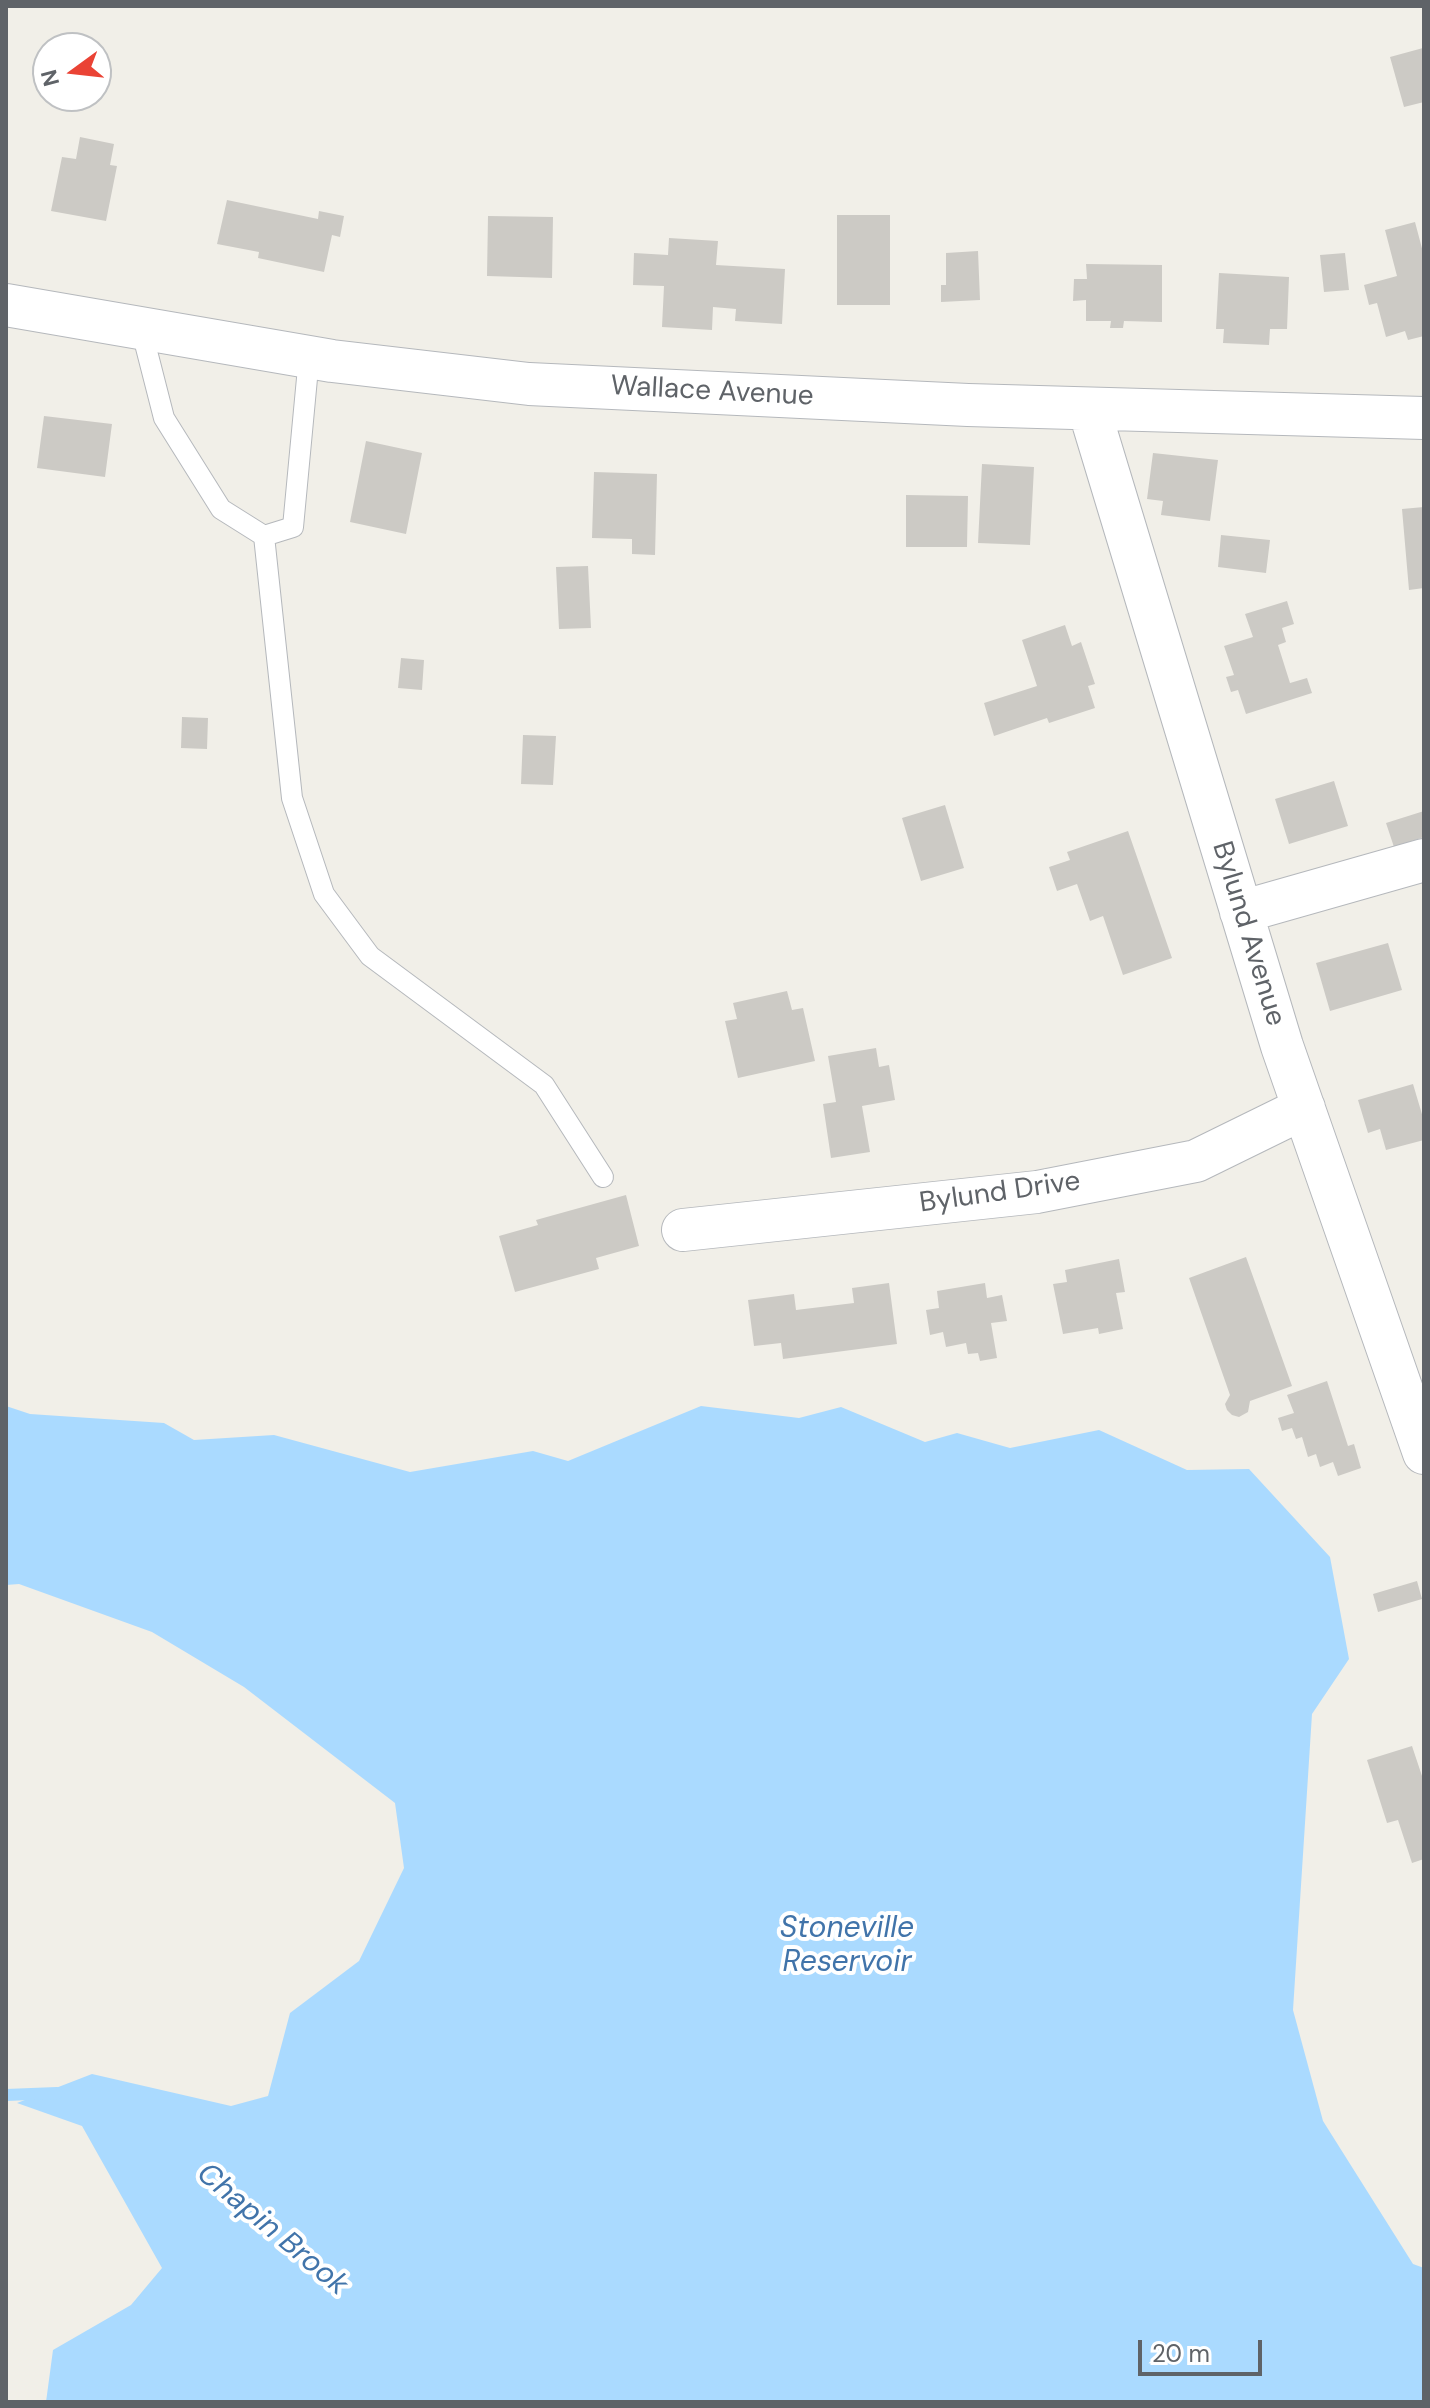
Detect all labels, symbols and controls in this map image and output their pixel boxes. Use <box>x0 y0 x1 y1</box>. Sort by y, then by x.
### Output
north arrow <box>32 32 112 112</box>
text: N <box>34 66 66 89</box>
street label: Wallace Avenue <box>610 370 814 414</box>
street label: Bylund Avenue <box>1204 838 1292 1030</box>
street label: Bylund Drive <box>917 1165 1083 1221</box>
water label: Stoneville Reservoir <box>780 1911 914 1982</box>
water label: Chapin Brook <box>189 2156 355 2304</box>
scale bar <box>1142 2324 1266 2374</box>
text: 20 m <box>1152 2338 1210 2369</box>

